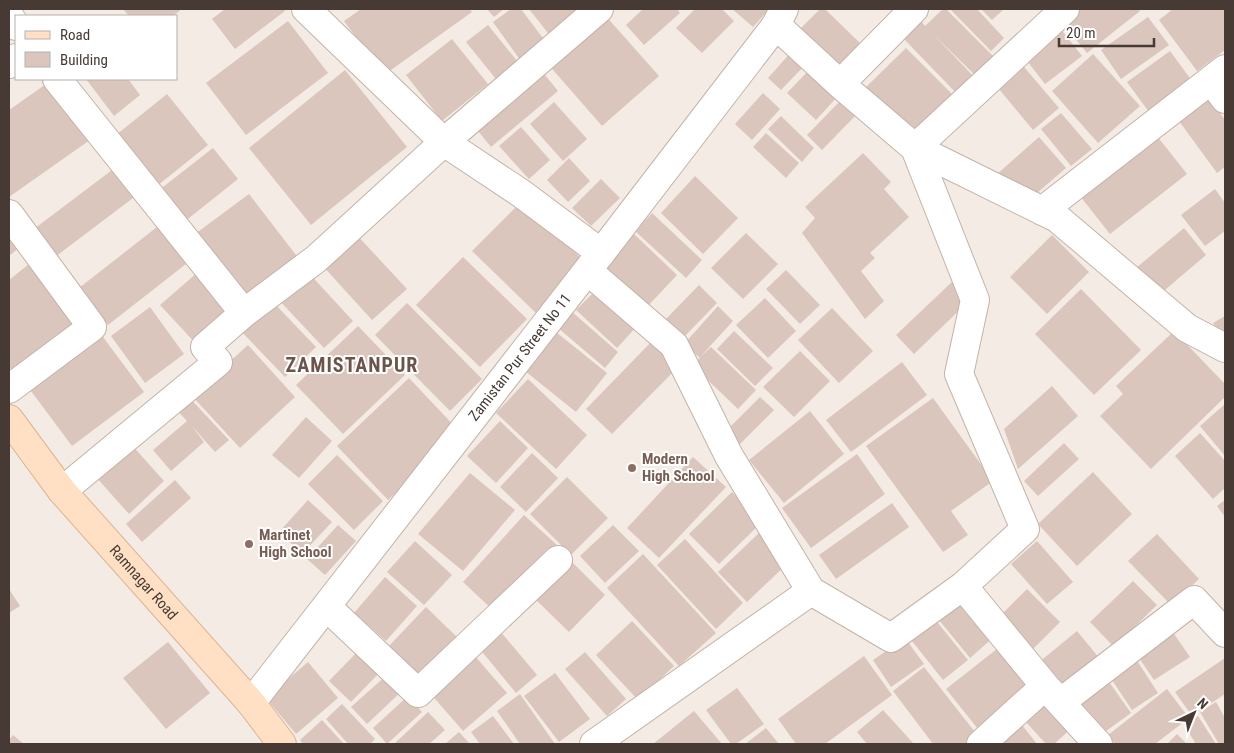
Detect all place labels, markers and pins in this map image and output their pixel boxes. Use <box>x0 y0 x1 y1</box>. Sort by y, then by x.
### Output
place label: Modern High School <box>642 450 714 485</box>
marker: Modern High School <box>626 462 638 474</box>
place label: Martinet High School <box>259 526 331 561</box>
marker: Martinet High School <box>243 538 255 550</box>

